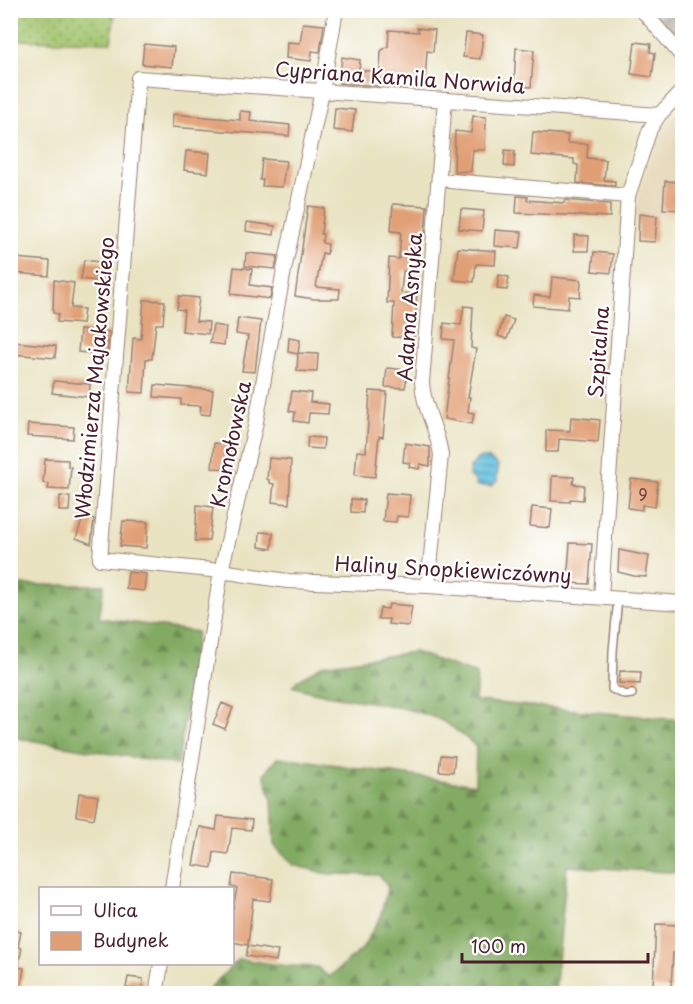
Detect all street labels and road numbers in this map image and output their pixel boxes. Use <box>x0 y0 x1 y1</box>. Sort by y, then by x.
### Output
street label: Cypriana Kamila Norwida <box>274 53 526 101</box>
street label: Adama Asnyka <box>389 231 429 382</box>
street label: Włodzimierza Majakowskiego <box>67 236 121 520</box>
street label: Szpitalna <box>580 305 616 399</box>
street label: Kromołowska <box>202 377 258 510</box>
street label: Haliny Snopkiewiczówny <box>334 548 572 590</box>

